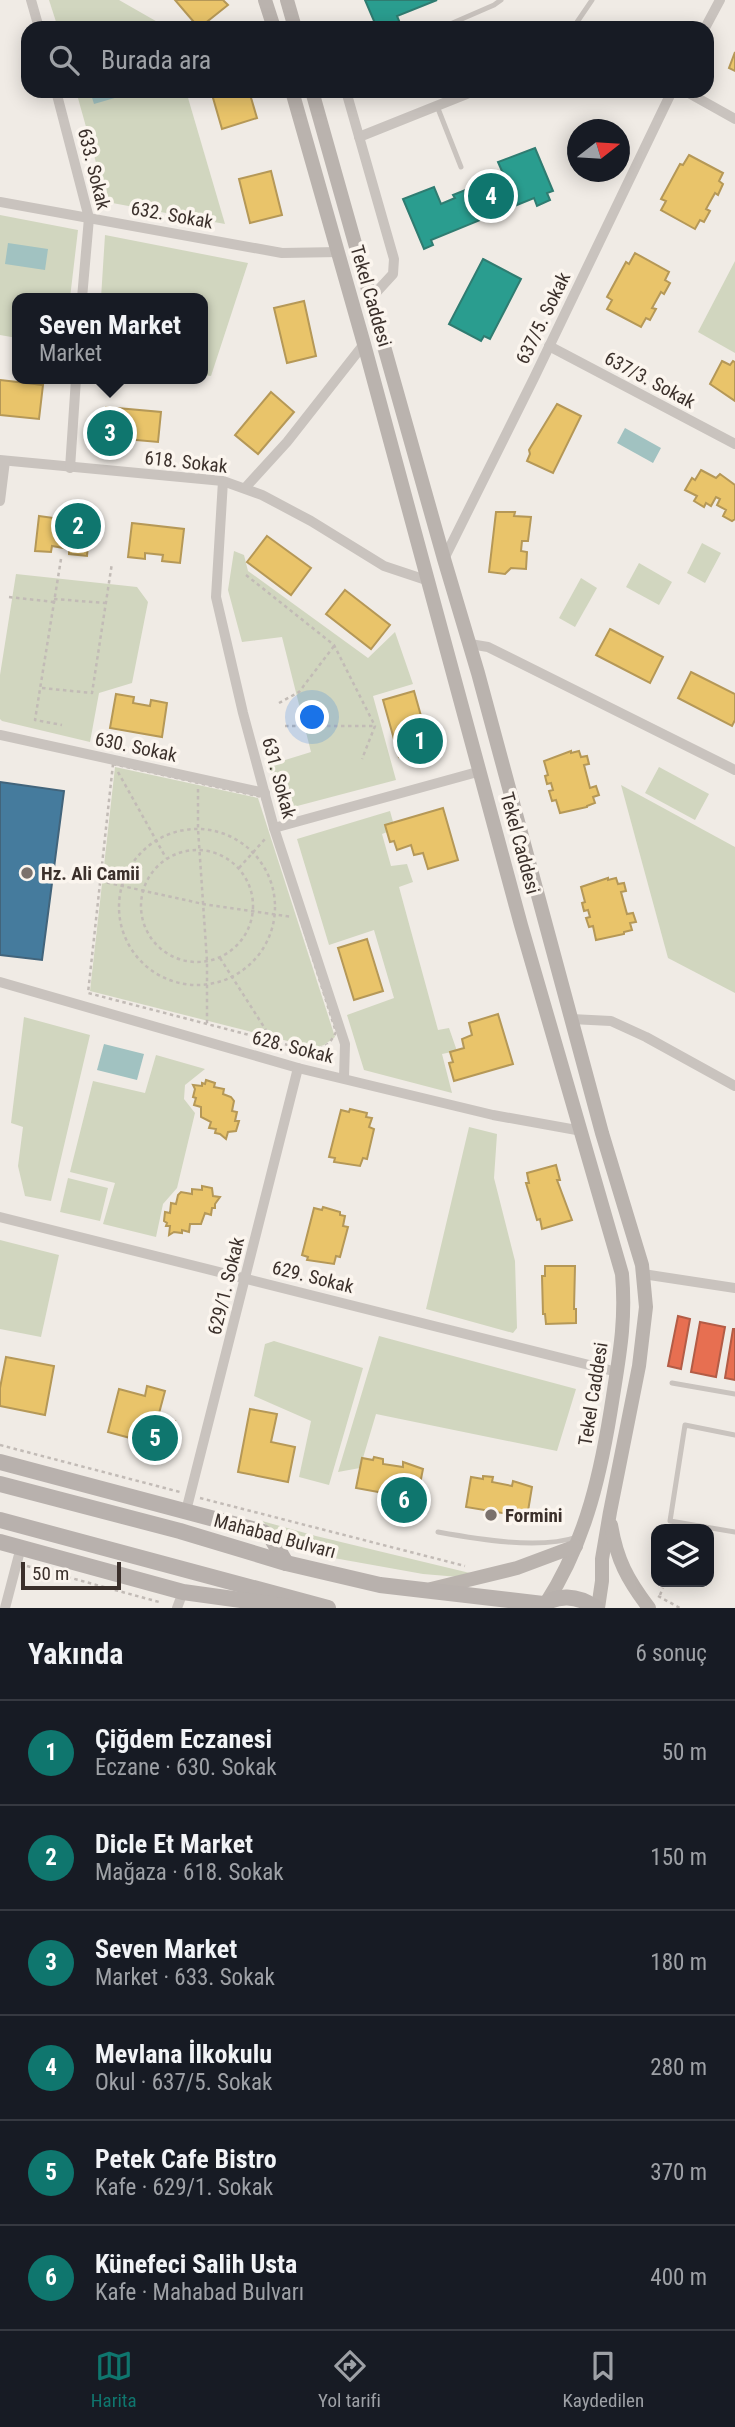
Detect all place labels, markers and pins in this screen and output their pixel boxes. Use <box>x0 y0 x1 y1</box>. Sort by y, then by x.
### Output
pin: 4 <box>468 170 514 222</box>
pin: 3 <box>87 407 133 459</box>
pin: 2 <box>55 500 101 552</box>
pin: 1 <box>397 715 443 767</box>
place label: Hz. Ali Camii <box>41 862 140 885</box>
marker: Hz. Ali Camii <box>19 865 35 881</box>
pin: 5 <box>132 1412 178 1464</box>
pin: 6 <box>381 1474 427 1526</box>
place label: Formini <box>505 1504 563 1527</box>
marker: Formini <box>483 1507 499 1523</box>

